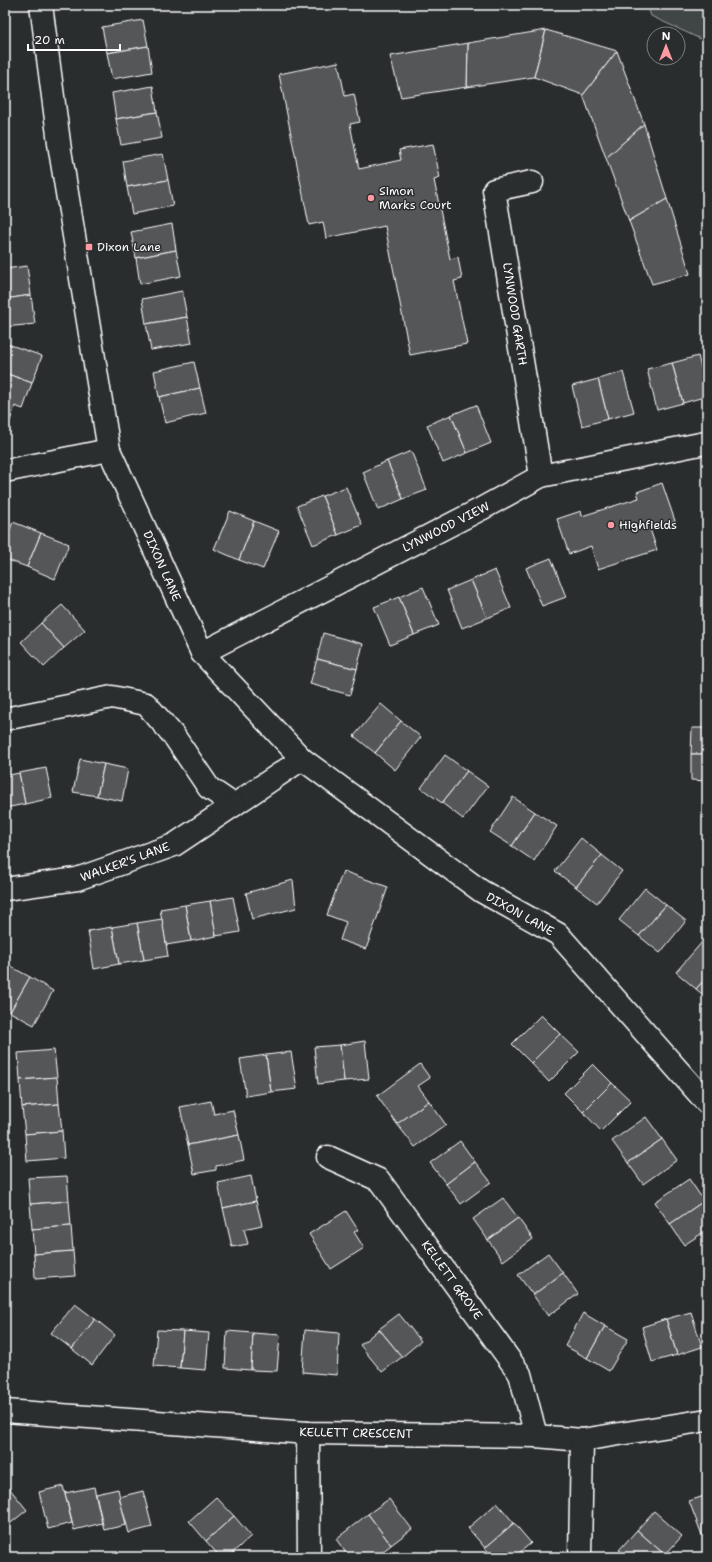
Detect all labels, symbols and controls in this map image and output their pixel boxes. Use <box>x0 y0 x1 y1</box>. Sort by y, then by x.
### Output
scale bar <box>28 26 120 52</box>
north arrow <box>646 26 686 66</box>
text: N <box>662 29 671 44</box>
text: 20 m <box>34 32 65 48</box>
place label: Simon Marks Court <box>379 183 452 213</box>
marker: Simon Marks Court <box>366 193 376 203</box>
place label: Dixon Lane <box>97 239 161 255</box>
marker: Dixon Lane <box>84 242 94 252</box>
street label: LYNWOOD GARTH <box>499 261 531 367</box>
street label: LYNWOOD VIEW <box>400 498 492 556</box>
place label: Highfields <box>619 517 677 533</box>
marker: Highfields <box>606 520 616 530</box>
street label: DIXON LANE <box>139 528 185 604</box>
street label: WALKER'S LANE <box>78 838 172 886</box>
street label: DIXON LANE <box>483 889 557 939</box>
street label: KELLETT GROVE <box>418 1237 486 1323</box>
street label: KELLETT CRESCENT <box>299 1424 413 1442</box>

